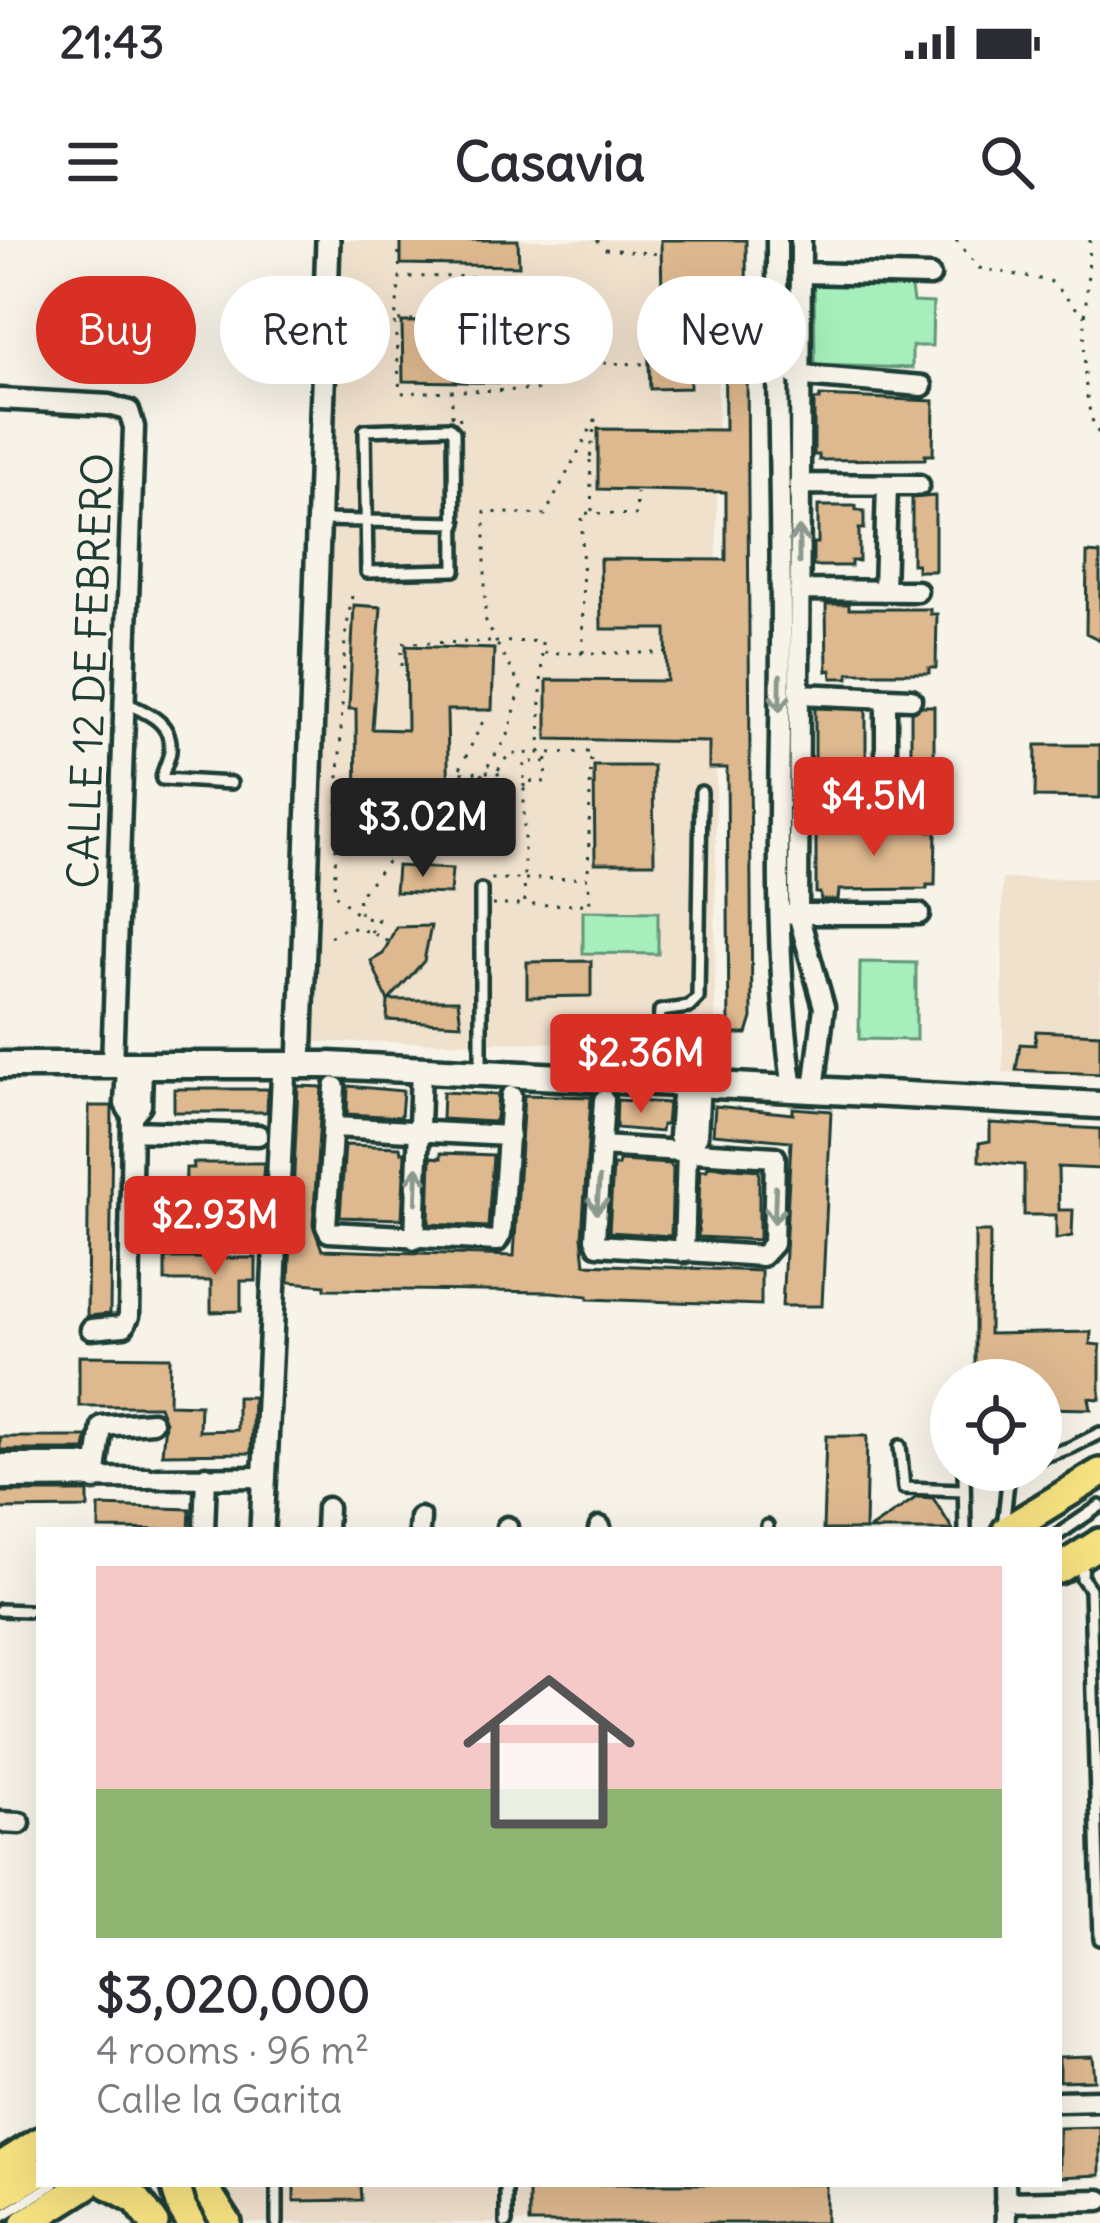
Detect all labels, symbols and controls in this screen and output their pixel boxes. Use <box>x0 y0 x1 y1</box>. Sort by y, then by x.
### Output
text: 21:43 <box>60 14 164 70</box>
text: Casavia <box>455 128 645 196</box>
icon: menu <box>60 129 126 195</box>
icon: search <box>974 129 1040 195</box>
chip: Buy <box>36 276 196 384</box>
chip: Rent <box>220 276 390 384</box>
chip: Filters <box>414 276 613 384</box>
chip: New <box>637 276 806 384</box>
street label: CALLE 12 DE FEBRERO <box>56 452 124 890</box>
one-way arrow <box>788 526 810 565</box>
one-way arrow <box>769 673 792 712</box>
pin: $4.5M <box>790 757 958 859</box>
text: $4.5M <box>821 771 927 820</box>
pin: $3.02M <box>325 778 521 880</box>
text: $3.02M <box>358 792 488 841</box>
pin: $2.36M <box>543 1014 739 1116</box>
text: $2.36M <box>577 1028 705 1077</box>
one-way arrow <box>406 1166 429 1205</box>
pin: $2.93M <box>117 1176 313 1278</box>
one-way arrow <box>586 1176 609 1215</box>
one-way arrow <box>763 1185 786 1224</box>
text: $2.93M <box>151 1190 279 1239</box>
map controls <box>930 1359 1062 1491</box>
button: locate <box>930 1359 1062 1491</box>
icon: home <box>441 1644 657 1860</box>
text: $3,020,000 <box>96 1962 370 2026</box>
text: 4 rooms · 96 m² <box>96 2026 369 2075</box>
text: Calle la Garita <box>96 2075 342 2124</box>

